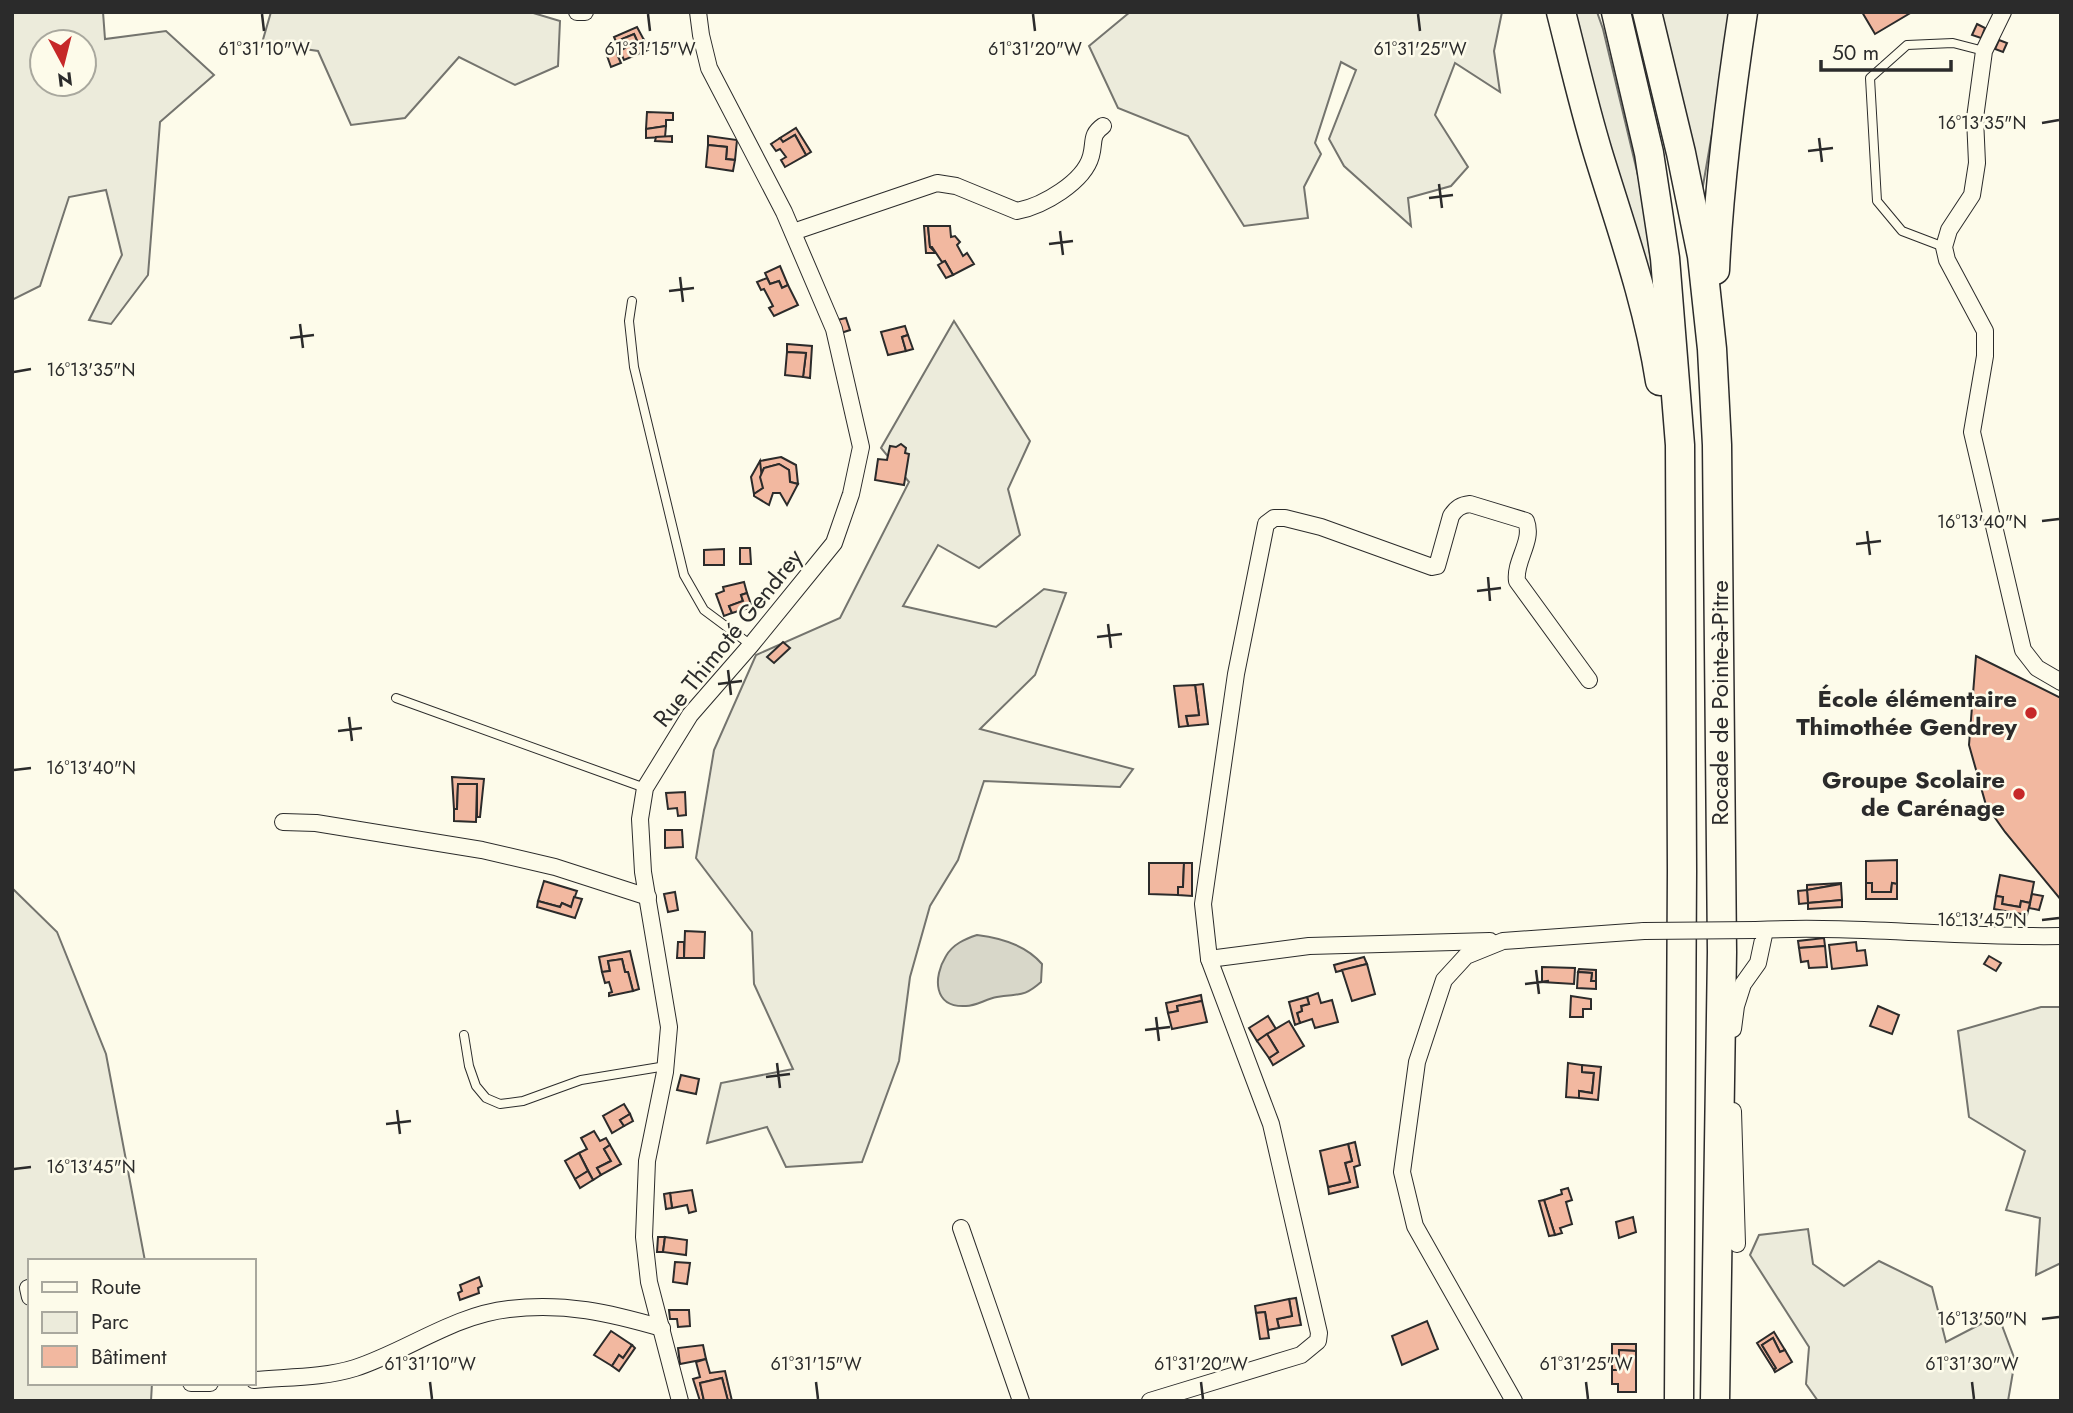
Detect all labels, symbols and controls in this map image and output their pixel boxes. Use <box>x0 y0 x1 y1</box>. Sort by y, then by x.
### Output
north arrow <box>28 28 98 98</box>
scale bar <box>1821 28 1951 72</box>
text: 61°31'10"W <box>218 36 310 62</box>
text: 61°31'15"W <box>605 36 696 62</box>
text: 61°31'20"W <box>988 36 1082 62</box>
text: 61°31'25"W <box>1373 36 1467 62</box>
text: 50 m <box>1832 38 1879 68</box>
text: N <box>56 65 74 94</box>
text: 16°13'35"N <box>1938 110 2026 136</box>
text: 16°13'35"N <box>47 357 135 383</box>
text: 16°13'40"N <box>1937 509 2027 535</box>
street label: Rue Thimoté Gendrey <box>645 541 811 734</box>
street label: Rocade de Pointe-à-Pitre <box>1702 580 1737 826</box>
place label: École élémentaire Thimothée Gendrey <box>1796 681 2017 744</box>
marker: École élémentaire Thimothée Gendrey <box>2023 705 2039 721</box>
text: 16°13'40"N <box>46 755 136 781</box>
place label: Groupe Scolaire de Carénage <box>1822 762 2005 825</box>
marker: Groupe Scolaire de Carénage <box>2011 786 2027 802</box>
text: 16°13'45"N <box>1937 907 2027 933</box>
text: 16°13'45"N <box>46 1154 136 1180</box>
legend <box>28 1259 256 1385</box>
text: Route <box>91 1272 141 1302</box>
text: 16°13'50"N <box>1937 1306 2027 1332</box>
text: Parc <box>91 1307 129 1337</box>
text: Bâtiment <box>91 1342 167 1372</box>
text: 61°31'10"W <box>384 1351 476 1377</box>
text: 61°31'15"W <box>771 1351 862 1377</box>
text: 61°31'20"W <box>1154 1351 1248 1377</box>
text: 61°31'25"W <box>1539 1351 1633 1377</box>
text: 61°31'30"W <box>1925 1351 2019 1377</box>

